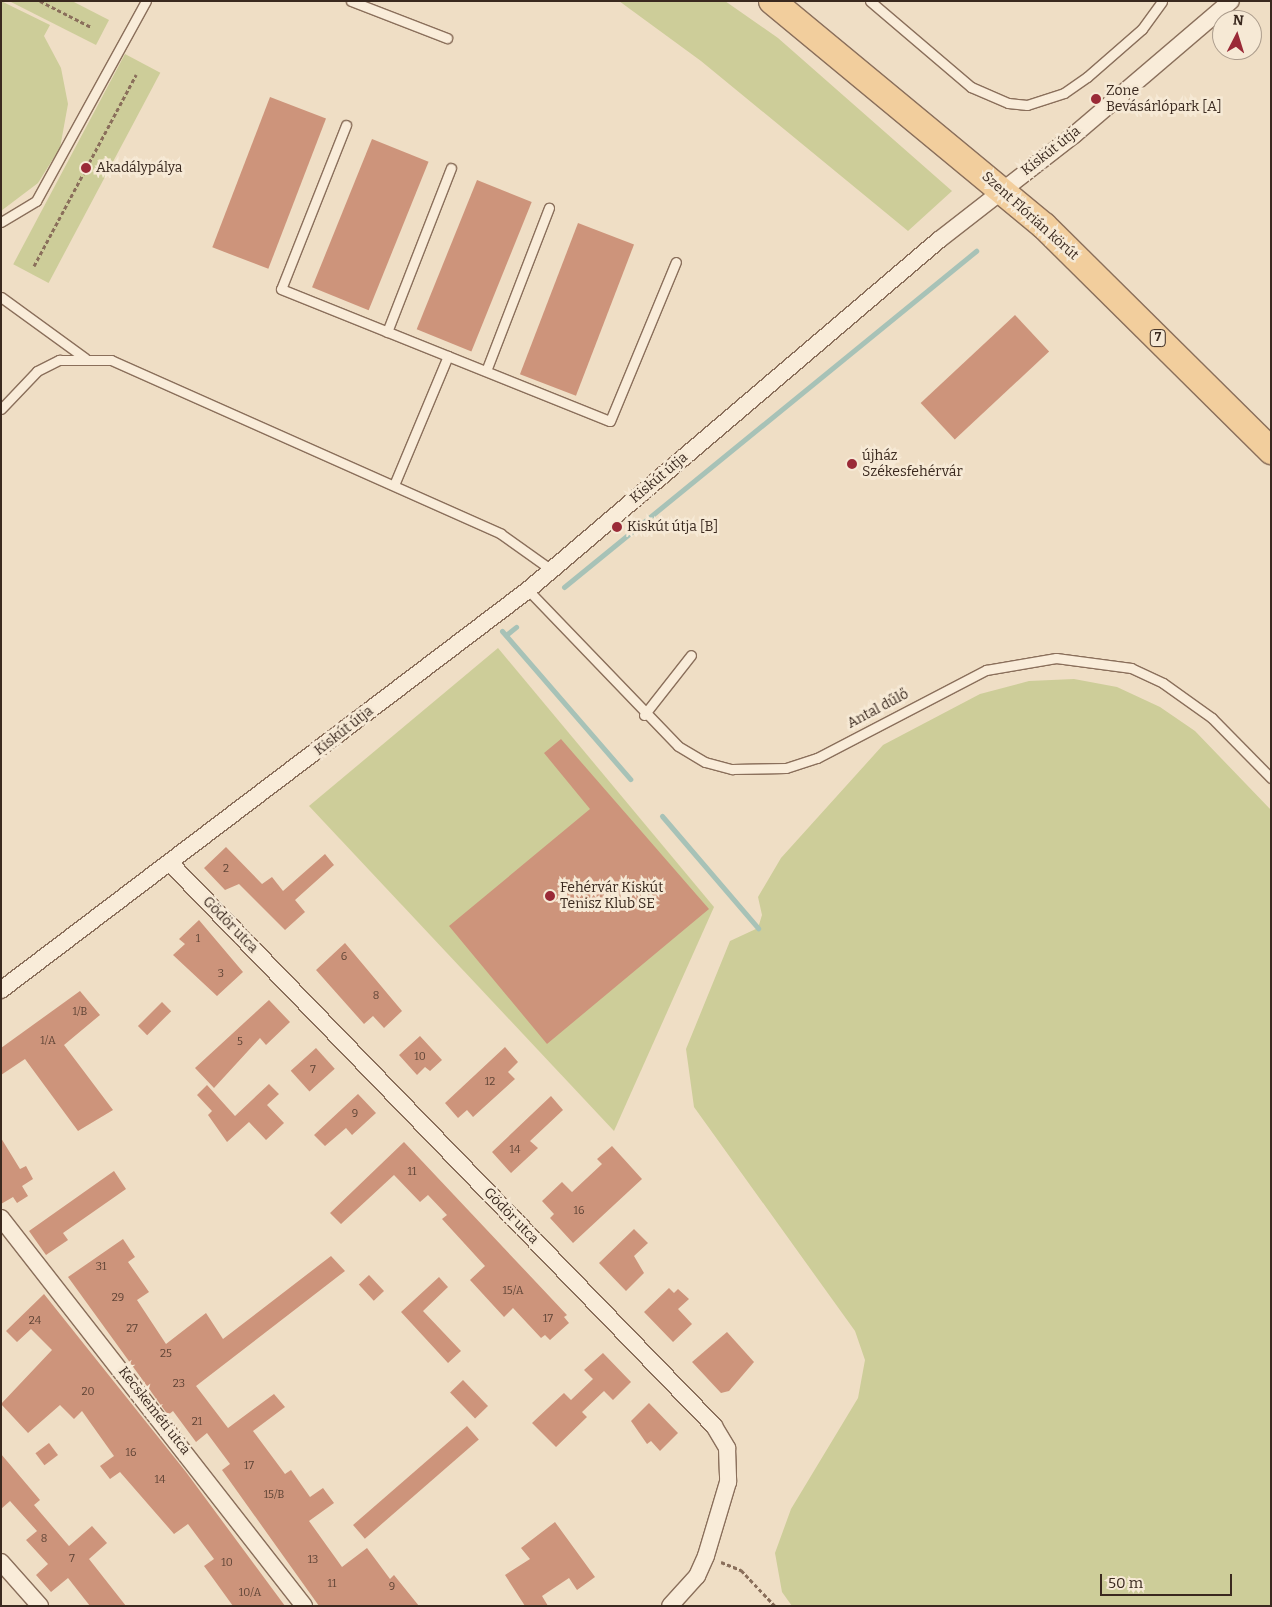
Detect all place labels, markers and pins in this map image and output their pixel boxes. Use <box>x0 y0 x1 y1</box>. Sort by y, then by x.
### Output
place label: Zone Bevásárlópark [A] <box>1106 83 1222 115</box>
marker: Zone Bevásárlópark [A] <box>1090 93 1102 105</box>
place label: Akadálypálya <box>96 160 182 176</box>
marker: Akadálypálya <box>80 162 92 174</box>
place label: újház Székesfehérvár <box>862 448 963 481</box>
marker: újház Székesfehérvár <box>846 458 858 470</box>
place label: Kiskút útja [B] <box>627 519 718 535</box>
marker: Kiskút útja [B] <box>611 521 623 533</box>
place label: Fehérvár Kiskút Tenisz Klub SE <box>560 880 663 912</box>
marker: Fehérvár Kiskút Tenisz Klub SE <box>544 890 556 902</box>

